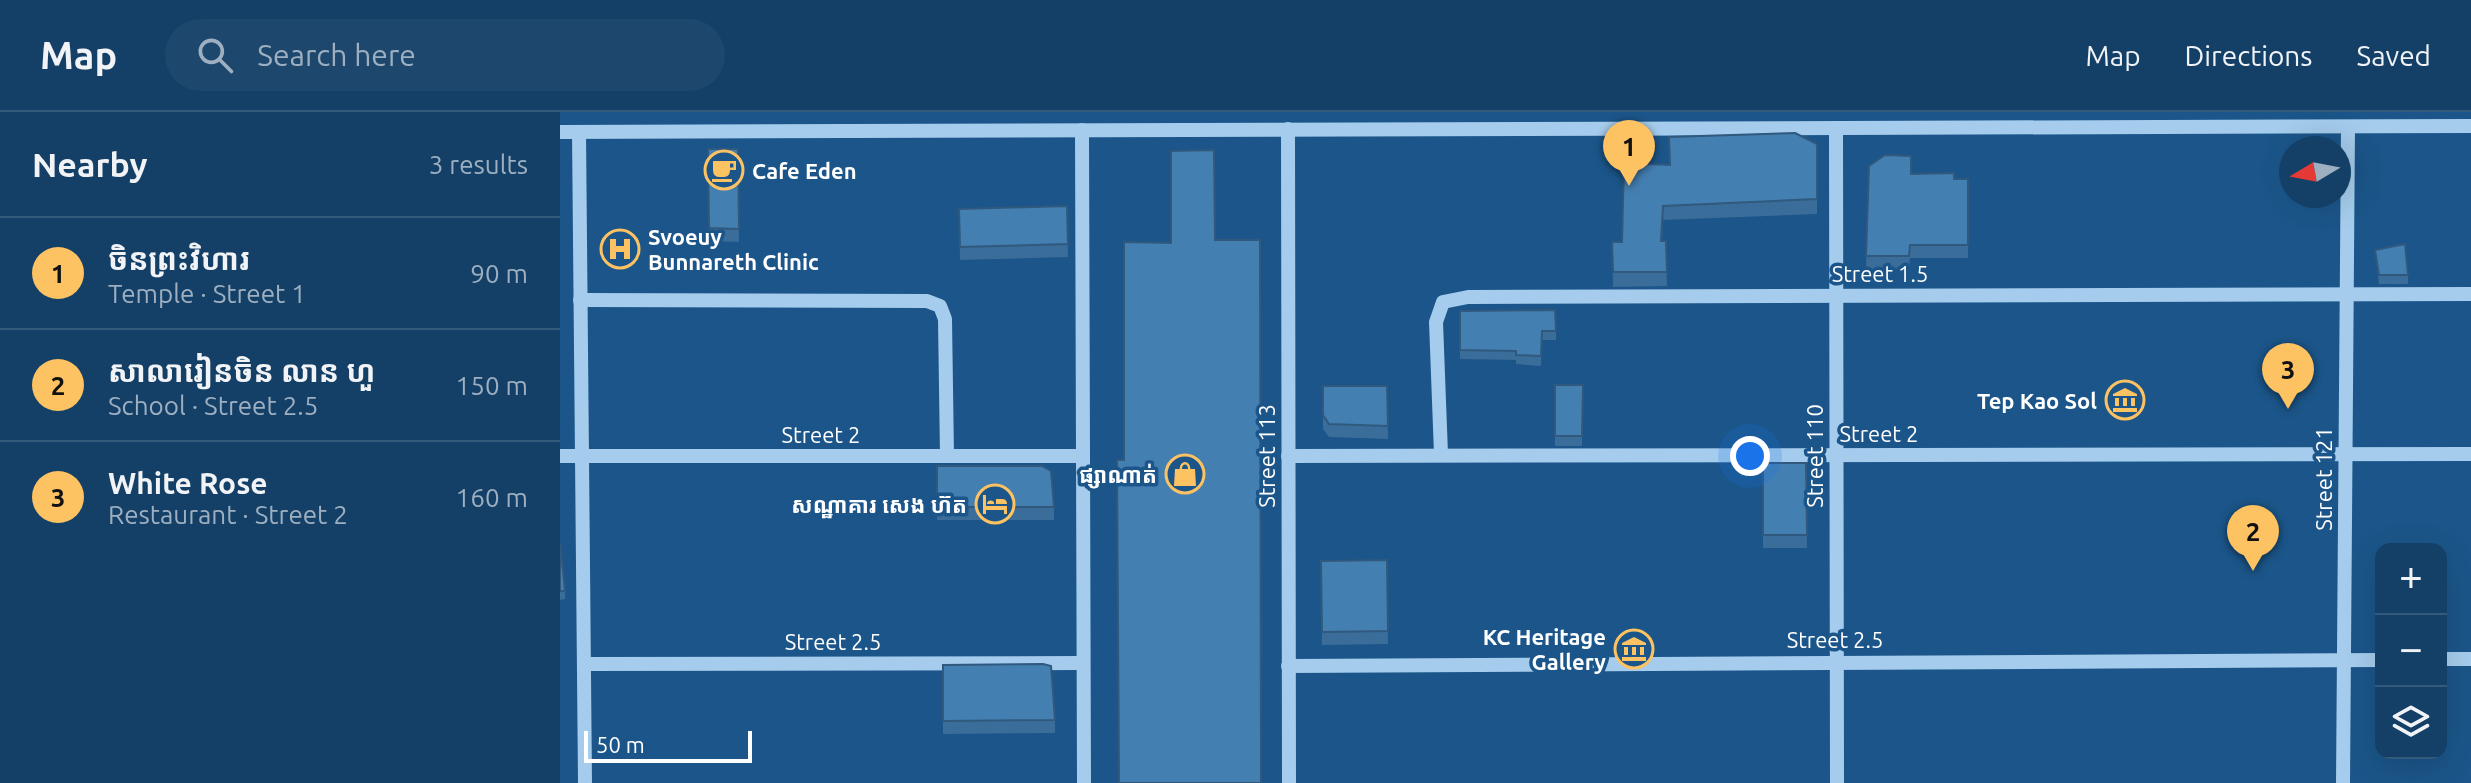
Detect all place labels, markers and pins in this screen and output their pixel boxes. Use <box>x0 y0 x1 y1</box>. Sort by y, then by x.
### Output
pin: 1 <box>1603 120 1655 186</box>
cafe icon: Cafe Eden <box>703 149 745 191</box>
place label: Cafe Eden <box>752 158 857 183</box>
place label: Svoeuy Bunnareth Clinic <box>648 224 819 274</box>
hospital icon: Svoeuy Bunnareth Clinic <box>599 228 641 270</box>
pin: 3 <box>2262 343 2314 409</box>
museum icon: Tep Kao Sol <box>2104 379 2146 421</box>
place label: Tep Kao Sol <box>1977 388 2097 413</box>
shop icon: ផ្សាណាត់ <box>1164 453 1206 495</box>
place label: ផ្សាណាត់ <box>1079 462 1157 489</box>
hotel icon: សណ្ឋាគារ សេង ហ៊ត <box>974 483 1016 525</box>
place label: សណ្ឋាគារ សេង ហ៊ត <box>791 492 967 519</box>
pin: 2 <box>2227 505 2279 571</box>
place label: KC Heritage Gallery <box>1483 624 1606 674</box>
museum icon: KC Heritage Gallery <box>1613 628 1655 670</box>

